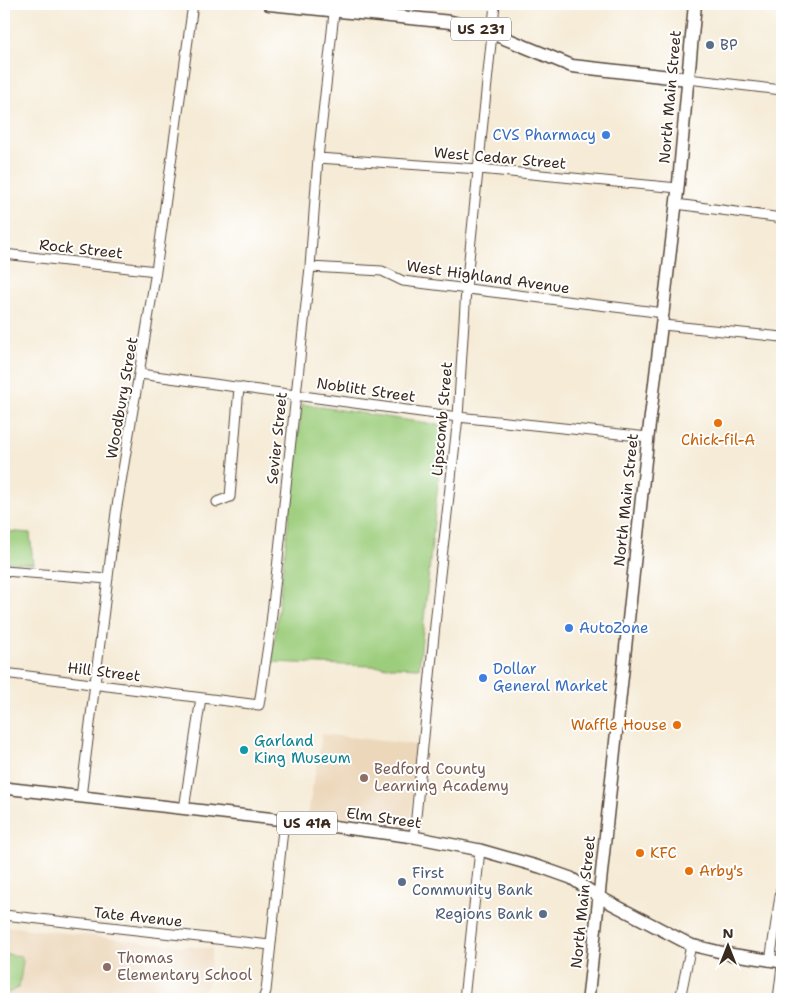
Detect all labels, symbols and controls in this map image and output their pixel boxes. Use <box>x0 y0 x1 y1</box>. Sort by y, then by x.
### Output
road number: US 231 <box>451 18 511 40</box>
street label: North Main Street <box>654 30 686 164</box>
place label: BP <box>720 35 738 55</box>
marker: BP <box>704 39 716 51</box>
place label: CVS Pharmacy <box>493 125 596 145</box>
marker: CVS Pharmacy <box>600 129 612 141</box>
street label: West Cedar Street <box>433 142 567 174</box>
street label: Rock Street <box>38 235 124 263</box>
street label: West Highland Avenue <box>405 256 571 298</box>
street label: Woodbury Street <box>101 335 143 461</box>
street label: Lipscomb Street <box>427 361 457 477</box>
street label: Noblitt Street <box>315 373 417 407</box>
street label: Sevier Street <box>262 391 292 485</box>
marker: Chick-fil-A <box>712 417 724 429</box>
place label: Chick-fil-A <box>681 430 755 450</box>
street label: North Main Street <box>609 432 643 568</box>
place label: AutoZone <box>579 618 649 638</box>
marker: AutoZone <box>563 622 575 634</box>
street label: Hill Street <box>66 658 142 686</box>
place label: Dollar General Market <box>493 659 608 696</box>
marker: Dollar General Market <box>477 672 489 684</box>
place label: Waffle House <box>571 715 667 735</box>
marker: Waffle House <box>671 719 683 731</box>
place label: Garland King Museum <box>254 731 351 768</box>
marker: Garland King Museum <box>238 744 250 756</box>
place label: Bedford County Learning Academy <box>374 759 509 796</box>
marker: Bedford County Learning Academy <box>358 772 370 784</box>
street label: Elm Street <box>345 803 423 833</box>
road number: US 41A <box>277 811 337 834</box>
street label: North Main Street <box>566 834 600 970</box>
place label: KFC <box>650 843 677 863</box>
marker: KFC <box>634 847 646 859</box>
place label: Arby's <box>699 861 743 881</box>
place label: First Community Bank <box>412 863 533 900</box>
marker: Arby's <box>683 865 695 877</box>
marker: First Community Bank <box>396 876 408 888</box>
street label: Tate Avenue <box>93 902 183 932</box>
place label: Regions Bank <box>435 904 533 924</box>
marker: Regions Bank <box>537 908 549 920</box>
north arrow <box>704 920 754 970</box>
text: N <box>722 924 734 942</box>
place label: Thomas Elementary School <box>117 948 253 985</box>
marker: Thomas Elementary School <box>101 961 113 973</box>

